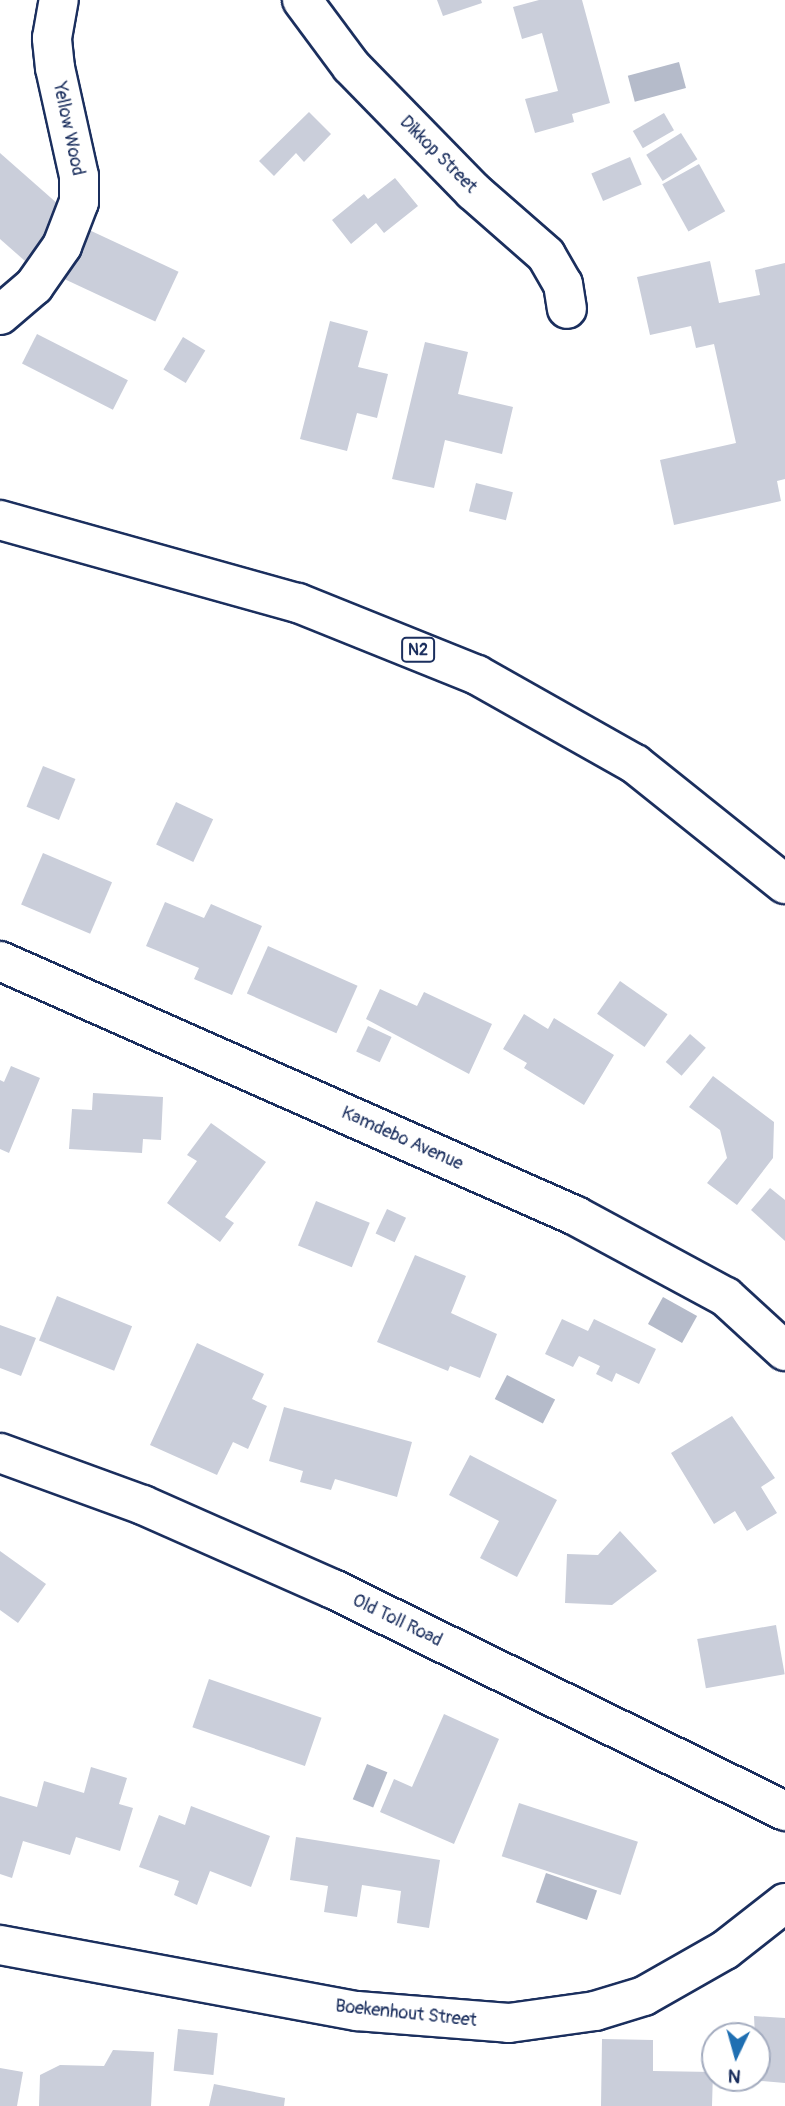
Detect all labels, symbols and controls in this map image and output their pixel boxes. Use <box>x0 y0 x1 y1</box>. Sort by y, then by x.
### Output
street label: Yellow Wood <box>48 80 88 178</box>
street label: Dikkop Street <box>395 112 481 198</box>
road number: N2 <box>400 638 436 663</box>
street label: Kamdebo Avenue <box>338 1103 466 1175</box>
street label: Old Toll Road <box>349 1590 445 1652</box>
street label: Boekenhout Street <box>334 1996 478 2032</box>
north arrow <box>701 2022 771 2092</box>
text: N <box>727 2063 742 2088</box>

